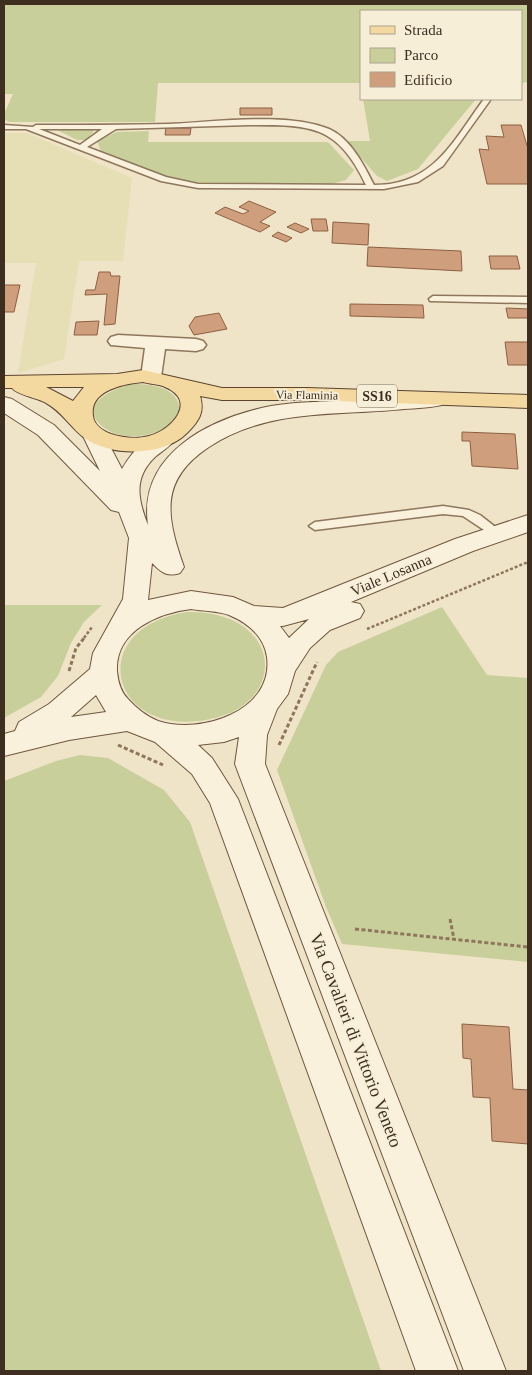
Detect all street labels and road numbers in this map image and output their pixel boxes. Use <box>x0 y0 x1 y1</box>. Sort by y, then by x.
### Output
road number: SS16 <box>357 384 397 408</box>
street label: Via Flaminia <box>276 387 339 403</box>
street label: Viale Losanna <box>348 551 434 599</box>
street label: Via Cavalieri di Vittorio Veneto <box>306 930 406 1150</box>

